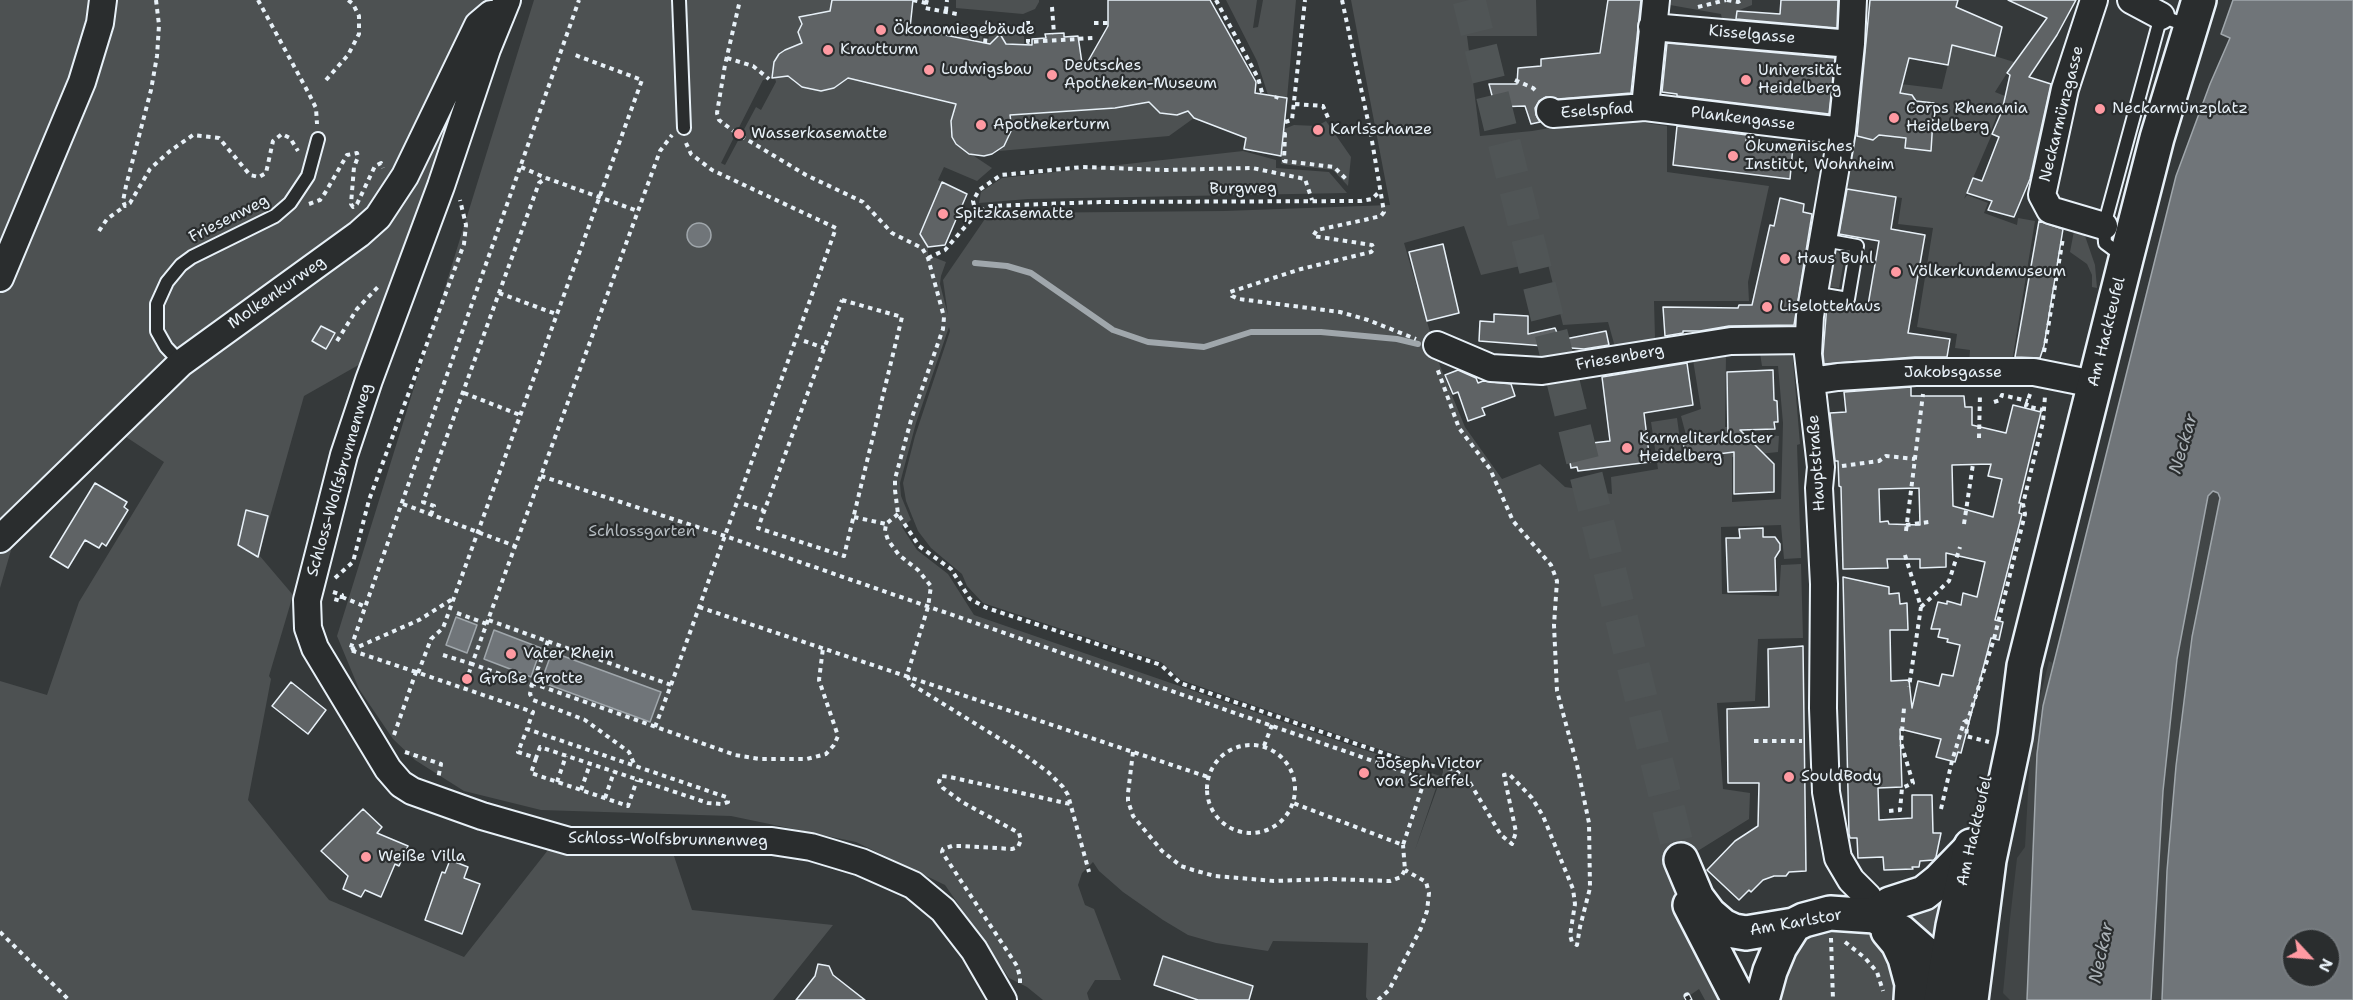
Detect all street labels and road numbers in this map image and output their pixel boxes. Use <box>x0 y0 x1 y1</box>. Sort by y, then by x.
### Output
street label: Kisselgasse <box>1708 22 1796 48</box>
street label: Neckarmünzgasse <box>2036 44 2088 184</box>
street label: Eselspfad <box>1560 99 1634 123</box>
street label: Plankengasse <box>1690 103 1796 135</box>
street label: Burgweg <box>1209 179 1277 199</box>
street label: Friesenweg <box>186 191 272 247</box>
street label: Molkenkurweg <box>224 252 330 334</box>
street label: Am Hackteufel <box>2084 275 2130 389</box>
street label: Friesenberg <box>1574 341 1666 375</box>
street label: Jakobsgasse <box>1904 363 2002 383</box>
street label: Schloss-Wolfsbrunnenweg <box>303 381 377 579</box>
street label: Hauptstraße <box>1804 414 1830 512</box>
street label: Am Hackteufel <box>1953 774 1997 888</box>
street label: Schloss-Wolfsbrunnenweg <box>568 829 768 851</box>
street label: Am Karlstor <box>1748 905 1844 941</box>

